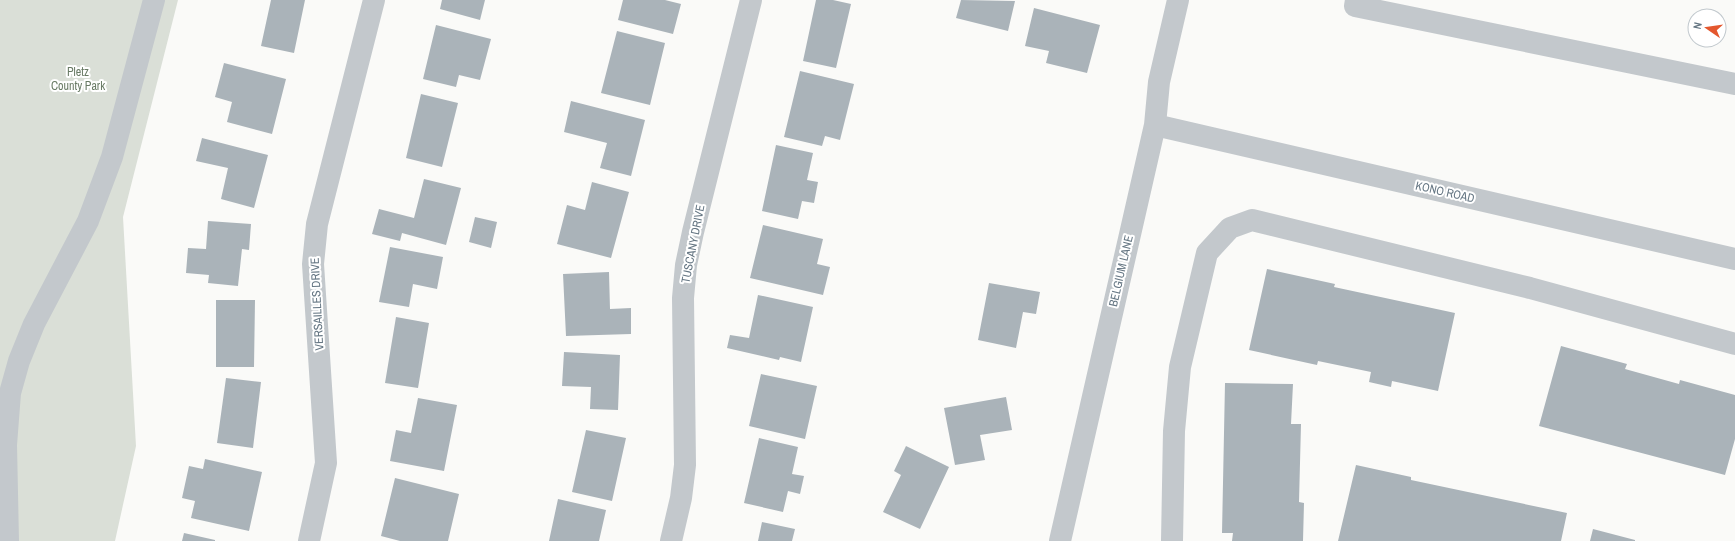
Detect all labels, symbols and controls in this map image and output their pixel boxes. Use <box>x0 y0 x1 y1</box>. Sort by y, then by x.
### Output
north arrow <box>1687 8 1727 48</box>
text: N <box>1690 21 1705 30</box>
park label: Pletz County Park <box>51 64 105 94</box>
street label: KONO ROAD <box>1414 177 1476 207</box>
street label: TUSCANY DRIVE <box>678 203 708 285</box>
street label: BELGIUM LANE <box>1105 234 1137 308</box>
street label: VERSAILLES DRIVE <box>307 257 327 351</box>

